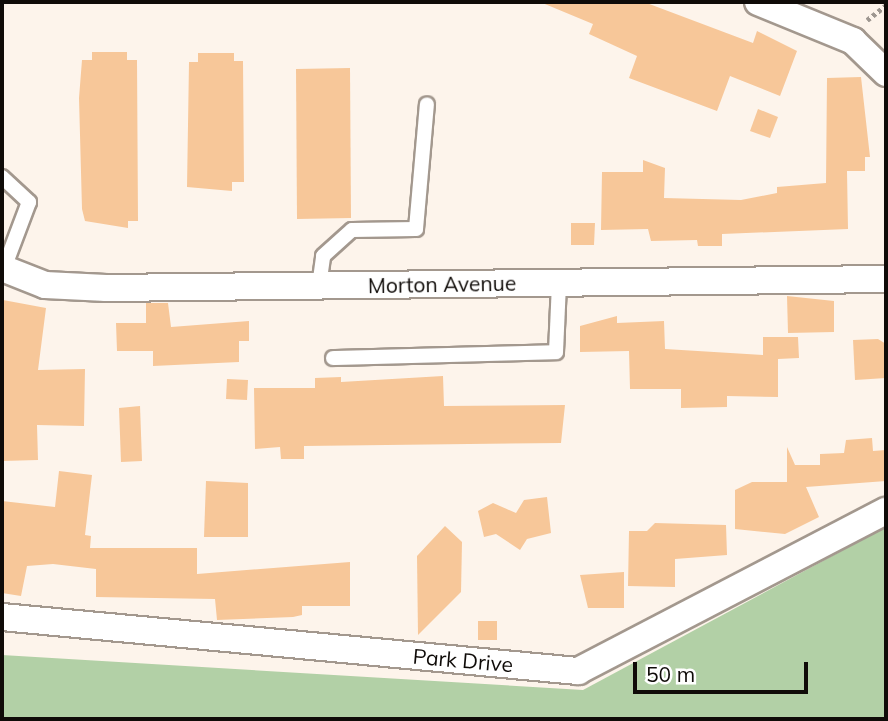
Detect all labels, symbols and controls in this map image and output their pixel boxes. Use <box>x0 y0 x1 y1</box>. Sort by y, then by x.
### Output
street label: Morton Avenue <box>368 270 516 298</box>
street label: Park Drive <box>412 643 514 677</box>
scale bar <box>636 648 811 692</box>
text: 50 m <box>646 661 695 687</box>

